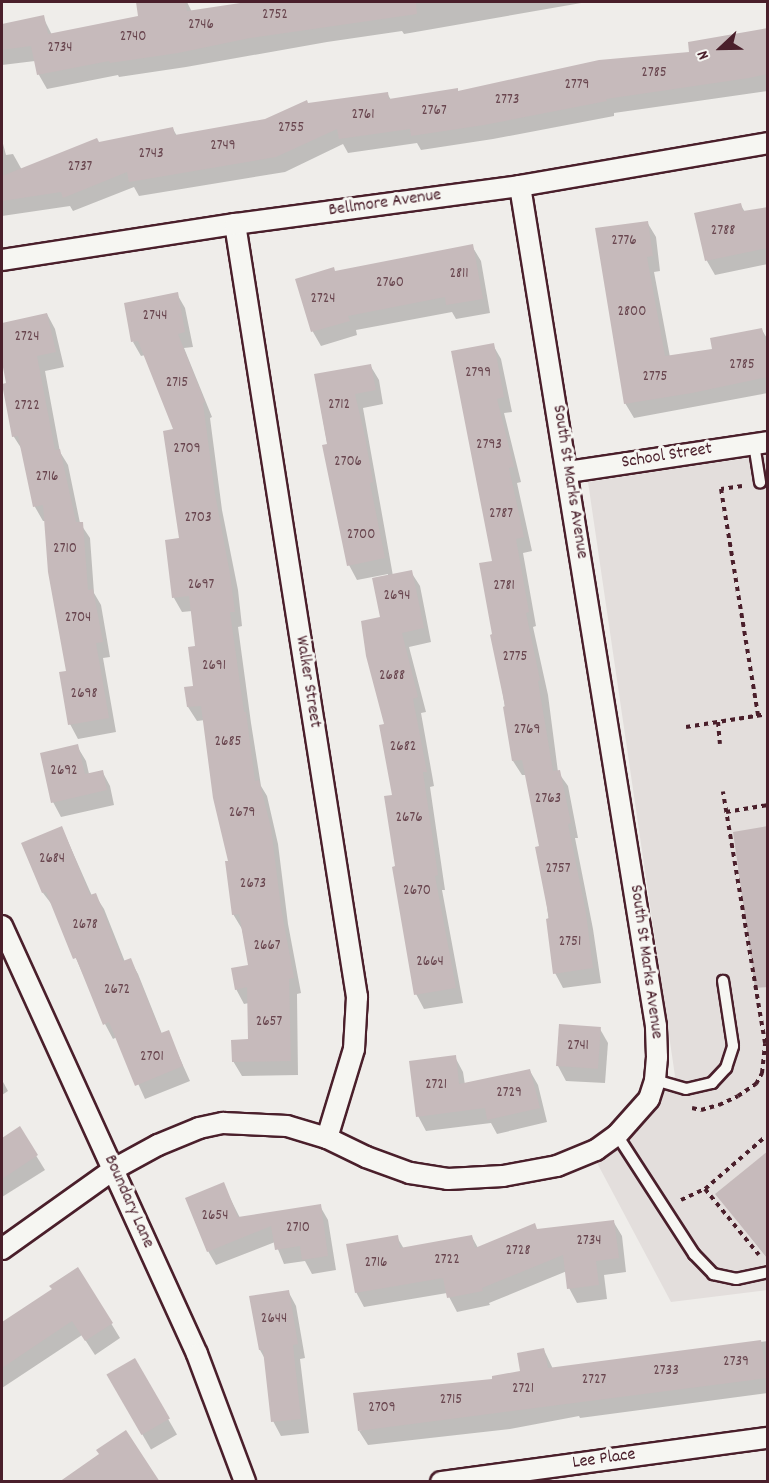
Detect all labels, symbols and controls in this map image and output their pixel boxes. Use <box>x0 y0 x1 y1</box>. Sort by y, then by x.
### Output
house number: 2752 <box>262 7 288 25</box>
house number: 2746 <box>188 17 214 35</box>
north arrow <box>691 18 751 78</box>
house number: 2740 <box>120 29 146 47</box>
house number: 2734 <box>47 40 73 58</box>
text: N <box>692 47 716 63</box>
house number: 2785 <box>641 65 667 83</box>
house number: 2779 <box>565 77 589 95</box>
house number: 2773 <box>495 92 519 110</box>
house number: 2767 <box>421 103 447 121</box>
house number: 2761 <box>352 107 374 125</box>
house number: 2755 <box>278 120 304 138</box>
house number: 2749 <box>210 138 236 156</box>
house number: 2743 <box>138 146 164 164</box>
house number: 2737 <box>68 159 92 177</box>
street label: Bellmore Avenue <box>327 185 443 223</box>
house number: 2788 <box>711 223 735 241</box>
house number: 2776 <box>611 233 637 251</box>
house number: 2811 <box>449 266 469 284</box>
house number: 2760 <box>376 275 404 293</box>
house number: 2724 <box>310 291 336 309</box>
house number: 2800 <box>618 304 646 322</box>
house number: 2744 <box>143 308 167 326</box>
house number: 2724 <box>14 329 40 347</box>
house number: 2785 <box>729 357 755 375</box>
house number: 2799 <box>465 365 491 383</box>
house number: 2775 <box>643 369 667 387</box>
house number: 2715 <box>166 375 188 393</box>
house number: 2712 <box>328 397 350 415</box>
house number: 2722 <box>14 398 40 416</box>
street label: South St Marks Avenue <box>546 404 592 560</box>
house number: 2793 <box>476 437 502 455</box>
street label: School Street <box>620 439 714 475</box>
house number: 2709 <box>173 441 201 459</box>
house number: 2706 <box>334 454 362 472</box>
house number: 2716 <box>36 469 58 487</box>
house number: 2787 <box>489 506 513 524</box>
house number: 2703 <box>184 510 212 528</box>
house number: 2700 <box>347 527 375 545</box>
house number: 2710 <box>53 541 77 559</box>
house number: 2697 <box>188 577 214 595</box>
house number: 2781 <box>493 578 515 596</box>
house number: 2694 <box>384 588 410 606</box>
house number: 2704 <box>65 610 91 628</box>
street label: Walker Street <box>289 634 325 730</box>
house number: 2775 <box>503 649 527 667</box>
house number: 2691 <box>202 658 226 676</box>
house number: 2688 <box>379 668 405 686</box>
house number: 2698 <box>71 686 97 704</box>
house number: 2769 <box>514 722 540 740</box>
house number: 2685 <box>215 734 241 752</box>
house number: 2682 <box>390 739 416 757</box>
house number: 2692 <box>50 763 78 781</box>
house number: 2763 <box>535 791 561 809</box>
house number: 2679 <box>229 805 255 823</box>
house number: 2676 <box>396 810 422 828</box>
house number: 2684 <box>39 851 65 869</box>
house number: 2757 <box>546 861 570 879</box>
house number: 2673 <box>240 876 266 894</box>
house number: 2670 <box>403 883 431 901</box>
street label: South St Marks Avenue <box>623 884 667 1040</box>
house number: 2678 <box>72 917 98 935</box>
house number: 2751 <box>559 934 581 952</box>
house number: 2667 <box>254 938 280 956</box>
house number: 2664 <box>416 954 444 972</box>
house number: 2672 <box>104 982 130 1000</box>
house number: 2657 <box>256 1014 282 1032</box>
house number: 2741 <box>567 1038 589 1056</box>
house number: 2701 <box>140 1049 164 1067</box>
house number: 2721 <box>425 1077 447 1095</box>
house number: 2729 <box>496 1085 522 1103</box>
street label: Boundary Lane <box>98 1152 158 1252</box>
house number: 2654 <box>201 1208 229 1226</box>
house number: 2710 <box>286 1220 310 1238</box>
house number: 2734 <box>576 1233 602 1251</box>
house number: 2728 <box>506 1243 530 1261</box>
house number: 2722 <box>434 1252 460 1270</box>
house number: 2716 <box>365 1255 387 1273</box>
house number: 2644 <box>261 1311 287 1329</box>
house number: 2739 <box>723 1354 749 1372</box>
house number: 2733 <box>653 1363 679 1381</box>
house number: 2727 <box>582 1372 606 1390</box>
house number: 2721 <box>512 1381 534 1399</box>
house number: 2715 <box>440 1392 462 1410</box>
house number: 2709 <box>368 1400 396 1418</box>
street label: Lee Place <box>571 1445 637 1475</box>

